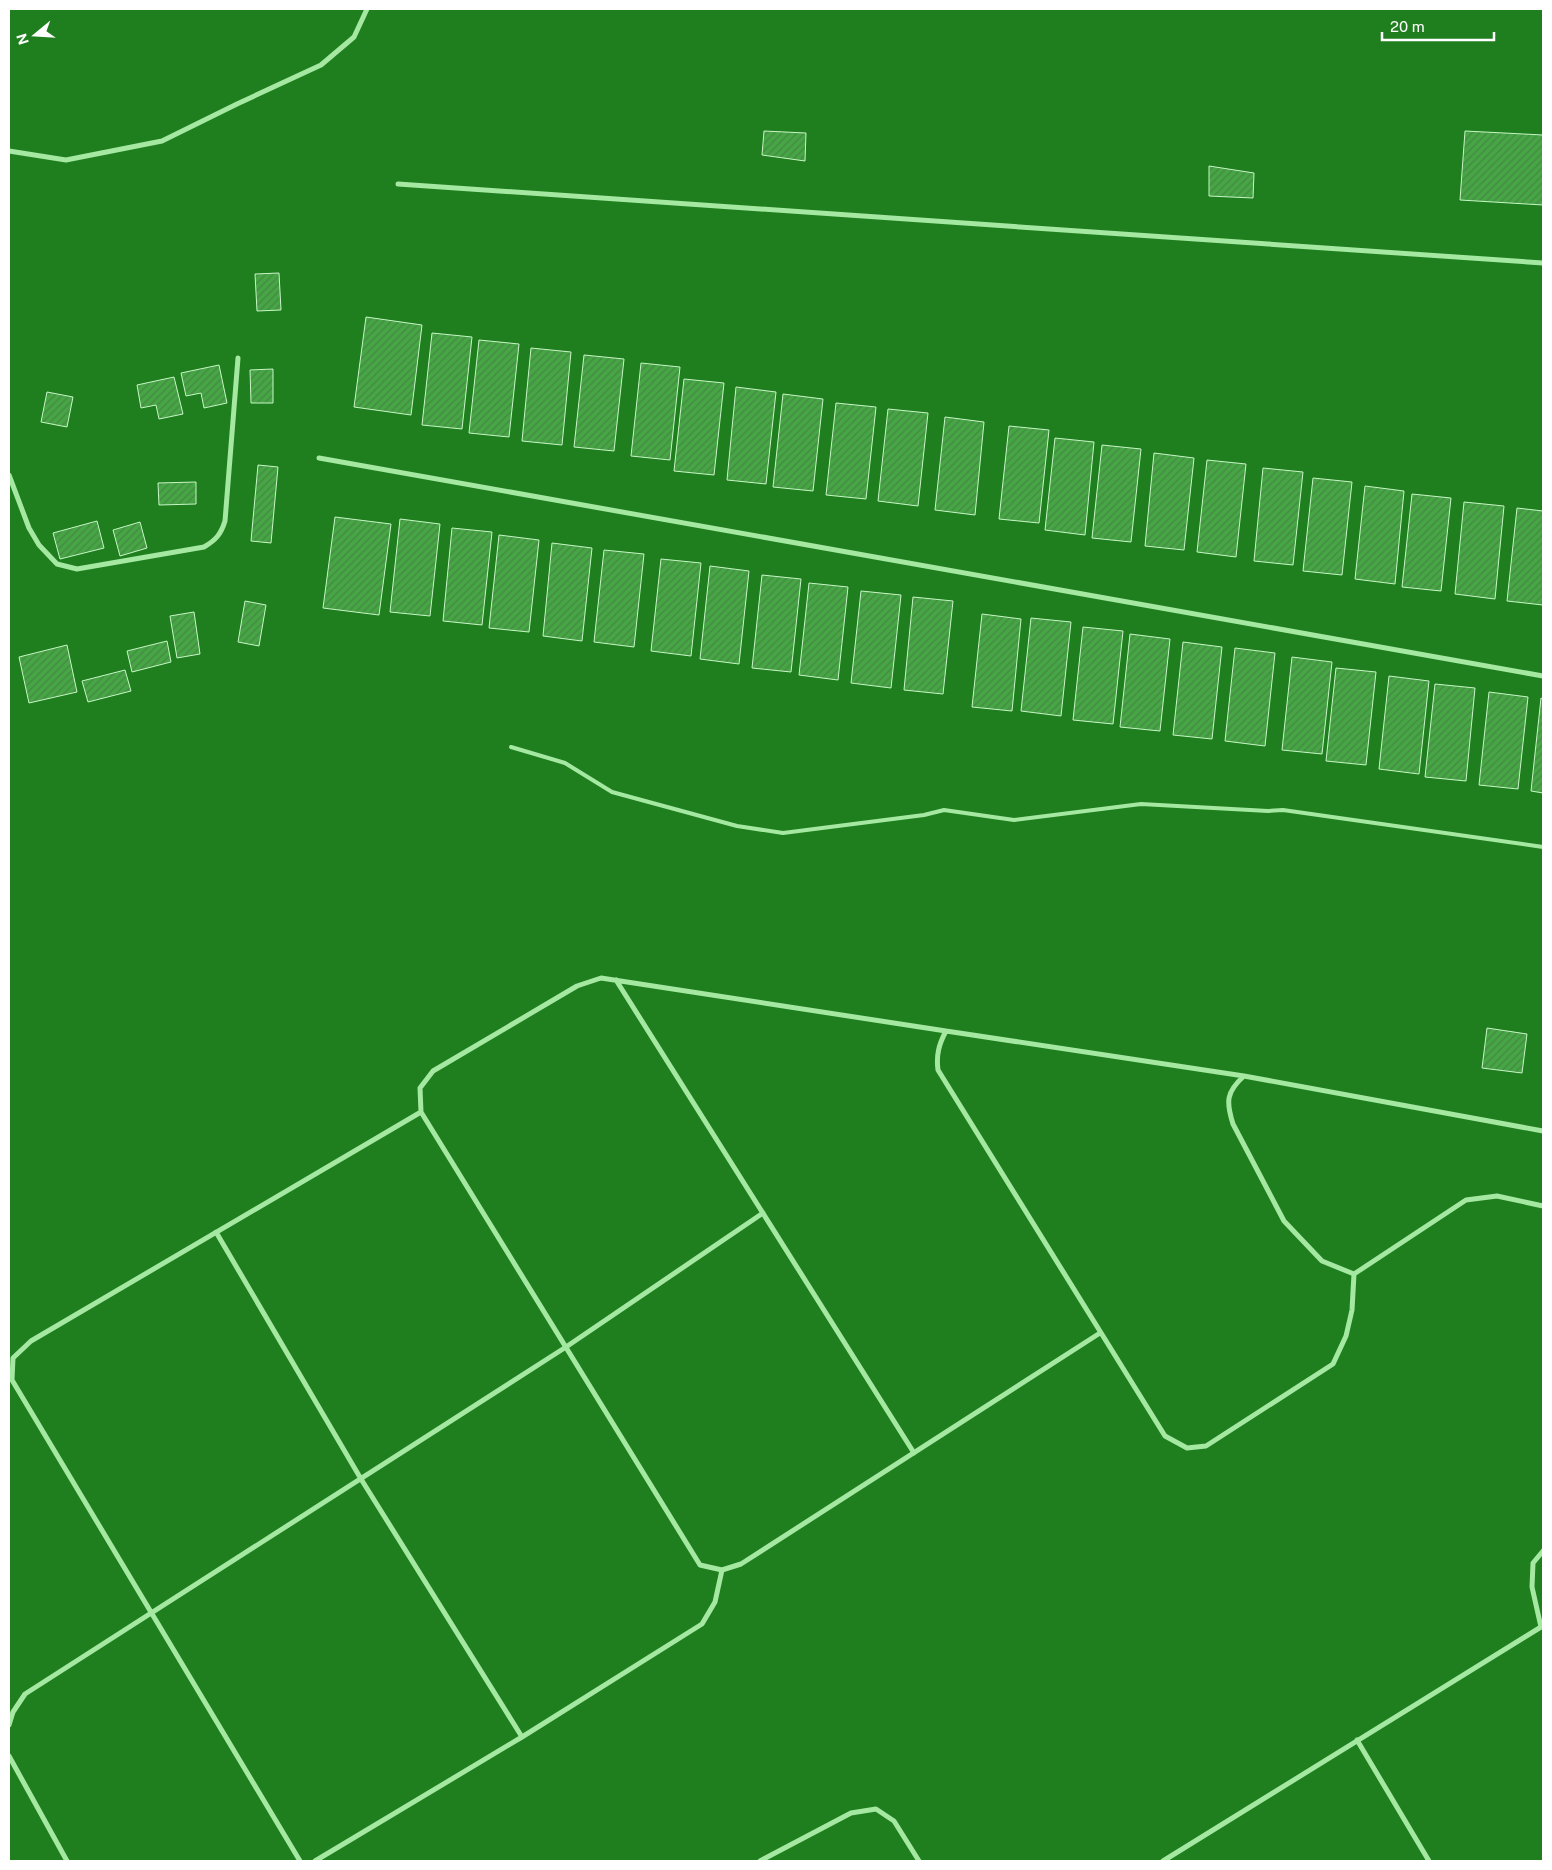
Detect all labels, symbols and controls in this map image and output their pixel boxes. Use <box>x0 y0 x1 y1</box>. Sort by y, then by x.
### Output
north arrow <box>10 10 60 60</box>
scale bar <box>1382 10 1494 42</box>
text: 20 m <box>1390 18 1425 35</box>
text: N <box>13 31 32 47</box>

